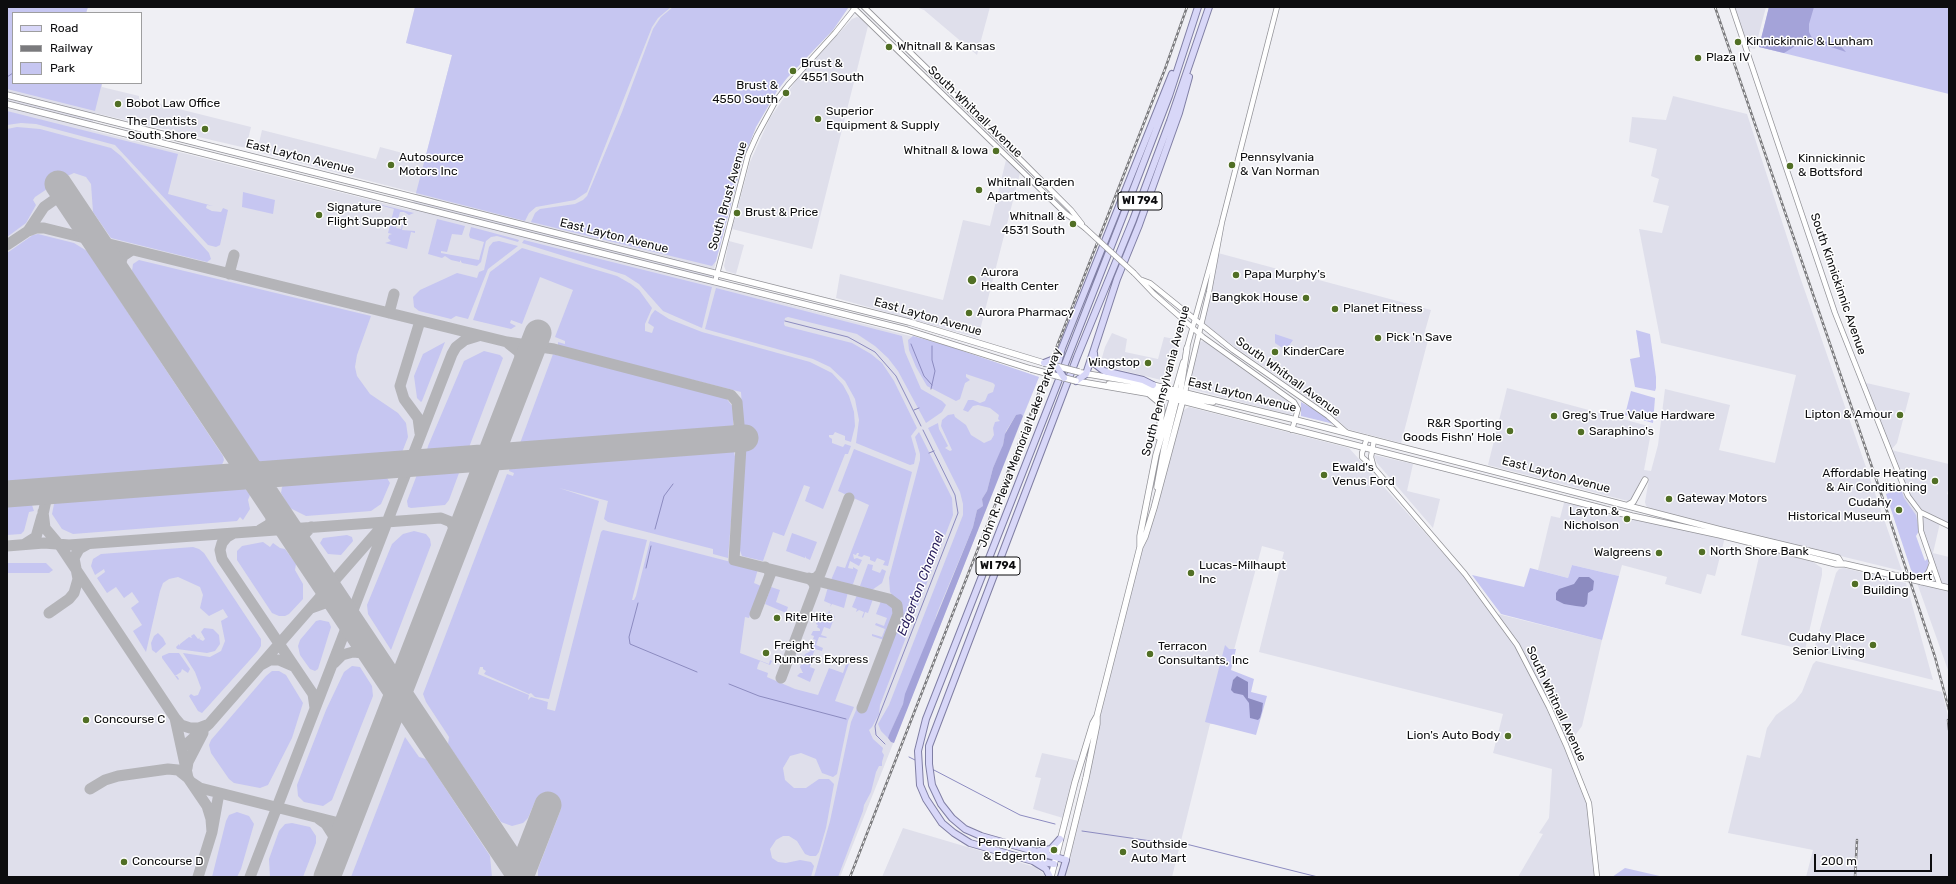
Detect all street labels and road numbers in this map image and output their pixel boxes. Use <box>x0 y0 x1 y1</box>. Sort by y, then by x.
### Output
street label: South Whitnall Avenue <box>925 63 1025 161</box>
street label: East Layton Avenue <box>244 137 356 177</box>
street label: South Brust Avenue <box>706 140 750 252</box>
road number: WI 794 <box>1118 192 1162 210</box>
street label: South Kinnickinnic Avenue <box>1807 211 1869 357</box>
street label: East Layton Avenue <box>558 216 670 256</box>
street label: East Layton Avenue <box>873 295 983 339</box>
street label: South Pennsylvania Avenue <box>1139 304 1193 458</box>
street label: South Whitnall Avenue <box>1233 334 1343 420</box>
street label: John R. Plewa Memorial Lake Parkway <box>975 346 1065 550</box>
street label: East Layton Avenue <box>1186 375 1298 415</box>
street label: East Layton Avenue <box>1500 454 1612 496</box>
road number: WI 794 <box>976 557 1020 575</box>
street label: South Whitnall Avenue <box>1523 644 1589 764</box>

